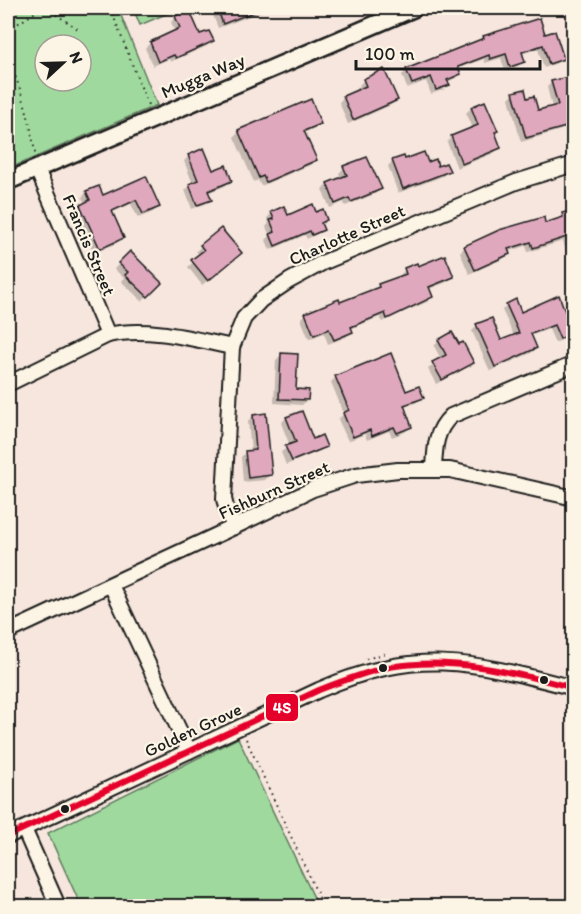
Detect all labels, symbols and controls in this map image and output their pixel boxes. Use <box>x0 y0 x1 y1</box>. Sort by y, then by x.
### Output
north arrow <box>33 33 93 93</box>
scale bar <box>356 33 540 71</box>
text: 100 m <box>365 43 415 65</box>
street label: Mugga Way <box>158 48 249 103</box>
text: N <box>66 49 87 66</box>
street label: Francis Street <box>58 191 120 299</box>
street label: Charlotte Street <box>286 199 409 270</box>
street label: Fishburn Street <box>215 456 333 524</box>
unlabelled marker <box>377 662 389 674</box>
unlabelled marker <box>538 674 550 686</box>
line badge: 4S <box>265 693 299 722</box>
street label: Golden Grove <box>141 698 245 762</box>
text: 4S <box>273 698 291 717</box>
unlabelled marker <box>59 803 71 815</box>

